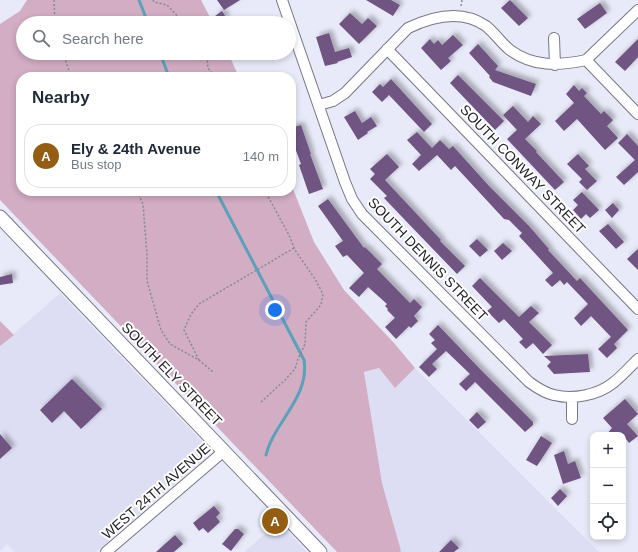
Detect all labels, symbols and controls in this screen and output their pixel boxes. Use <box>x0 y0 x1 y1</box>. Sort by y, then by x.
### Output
search box <box>16 16 296 60</box>
icon: search <box>30 27 52 49</box>
text: Search here <box>62 30 144 47</box>
text: Nearby <box>32 88 90 107</box>
street label: SOUTH CONWAY STREET <box>457 101 589 237</box>
text: Ely & 24th Avenue <box>71 140 201 157</box>
text: A <box>41 149 51 164</box>
text: 140 m <box>243 149 279 164</box>
text: Bus stop <box>71 157 122 172</box>
street label: SOUTH DENNIS STREET <box>365 194 491 324</box>
your location <box>265 300 285 320</box>
street label: SOUTH ELY STREET <box>119 319 226 429</box>
map controls <box>590 432 626 540</box>
button: + <box>590 432 626 468</box>
street label: WEST 24TH AVENUE <box>99 440 213 542</box>
button: − <box>590 468 626 504</box>
button: locate <box>590 504 626 540</box>
pin: A <box>262 506 288 536</box>

